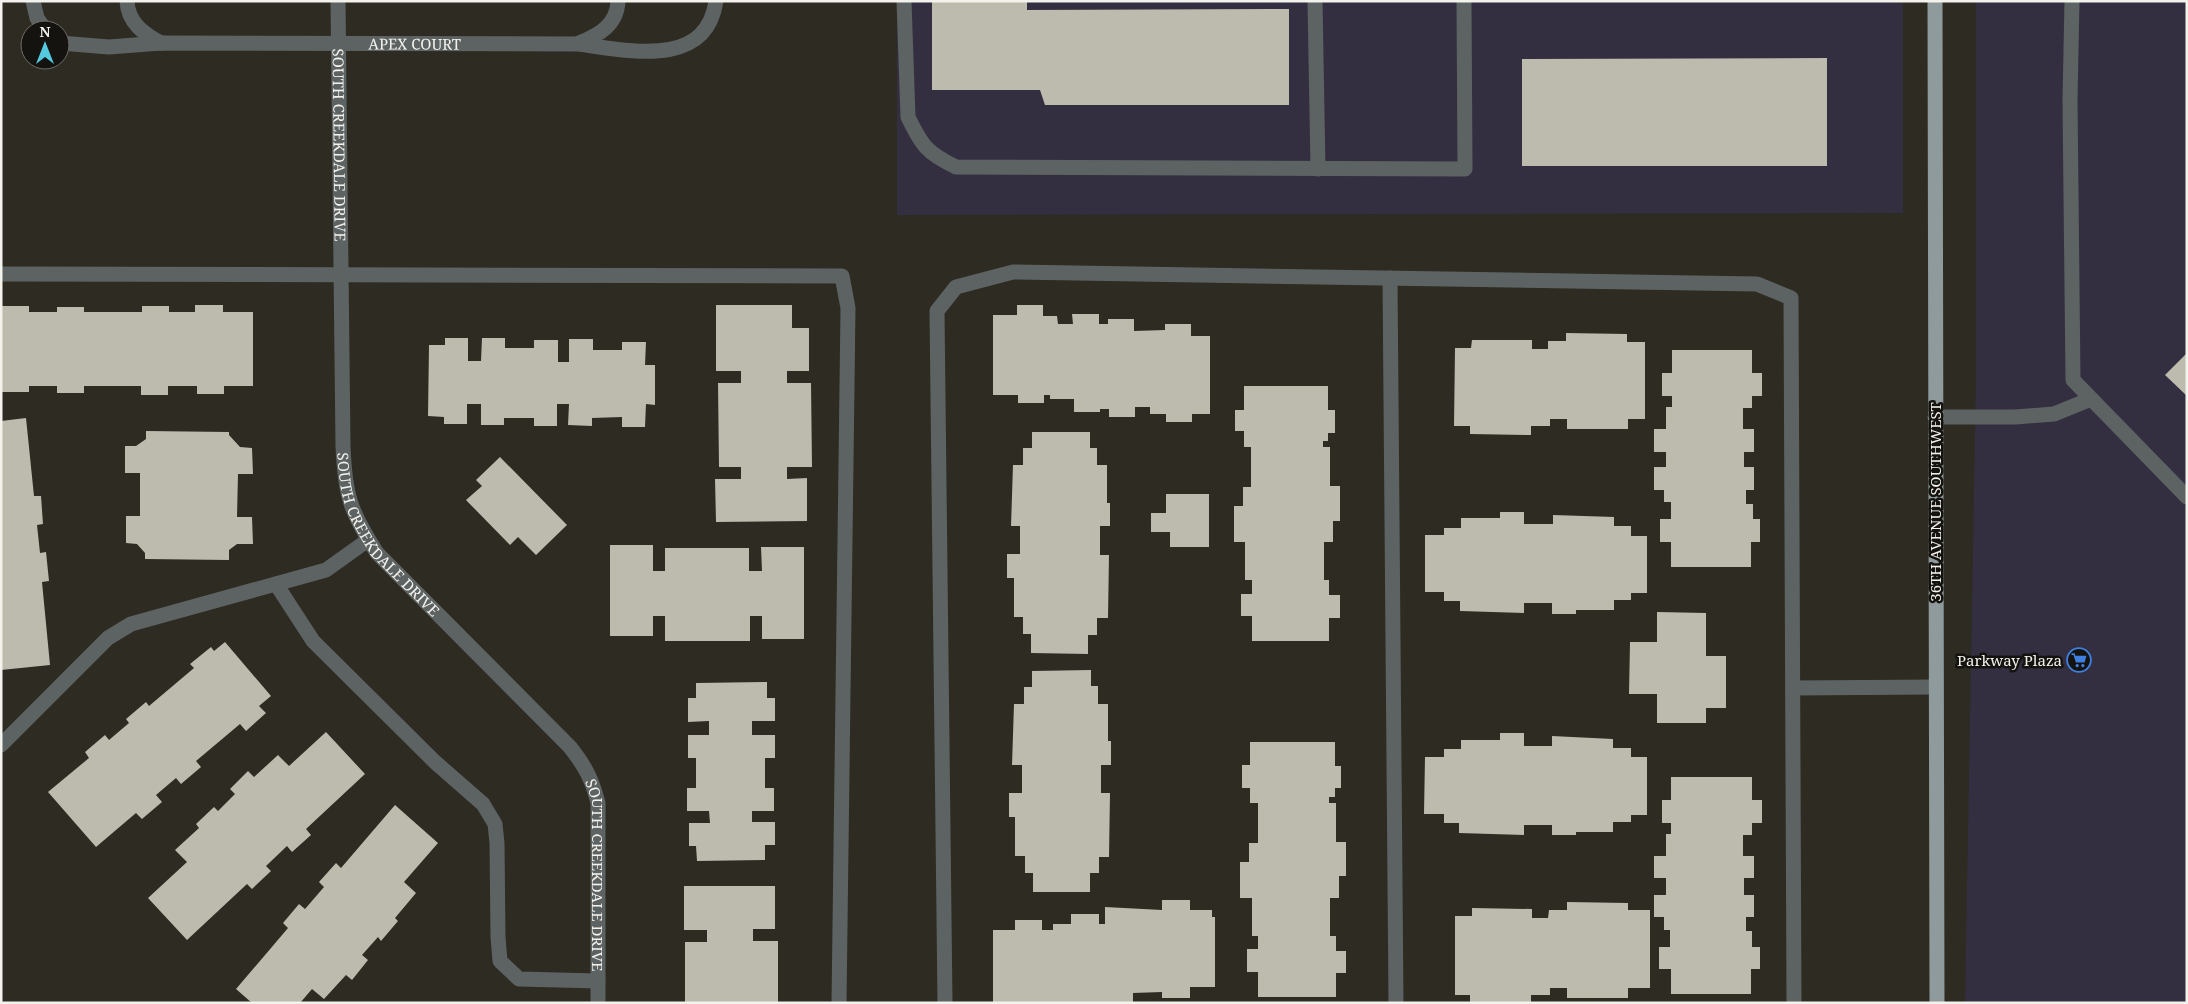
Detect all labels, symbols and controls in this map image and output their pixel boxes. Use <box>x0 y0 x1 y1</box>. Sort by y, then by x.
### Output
north arrow <box>20 20 70 70</box>
text: N <box>39 22 51 41</box>
street label: APEX COURT <box>368 33 461 54</box>
street label: SOUTH CREEKDALE DRIVE <box>329 48 351 242</box>
street label: 36TH AVENUE SOUTHWEST <box>1925 402 1945 602</box>
street label: SOUTH CREEKDALE DRIVE <box>333 452 444 620</box>
supermarket icon: Parkway Plaza <box>2066 647 2092 673</box>
place label: Parkway Plaza <box>1957 650 2062 670</box>
street label: SOUTH CREEKDALE DRIVE <box>581 776 608 971</box>

